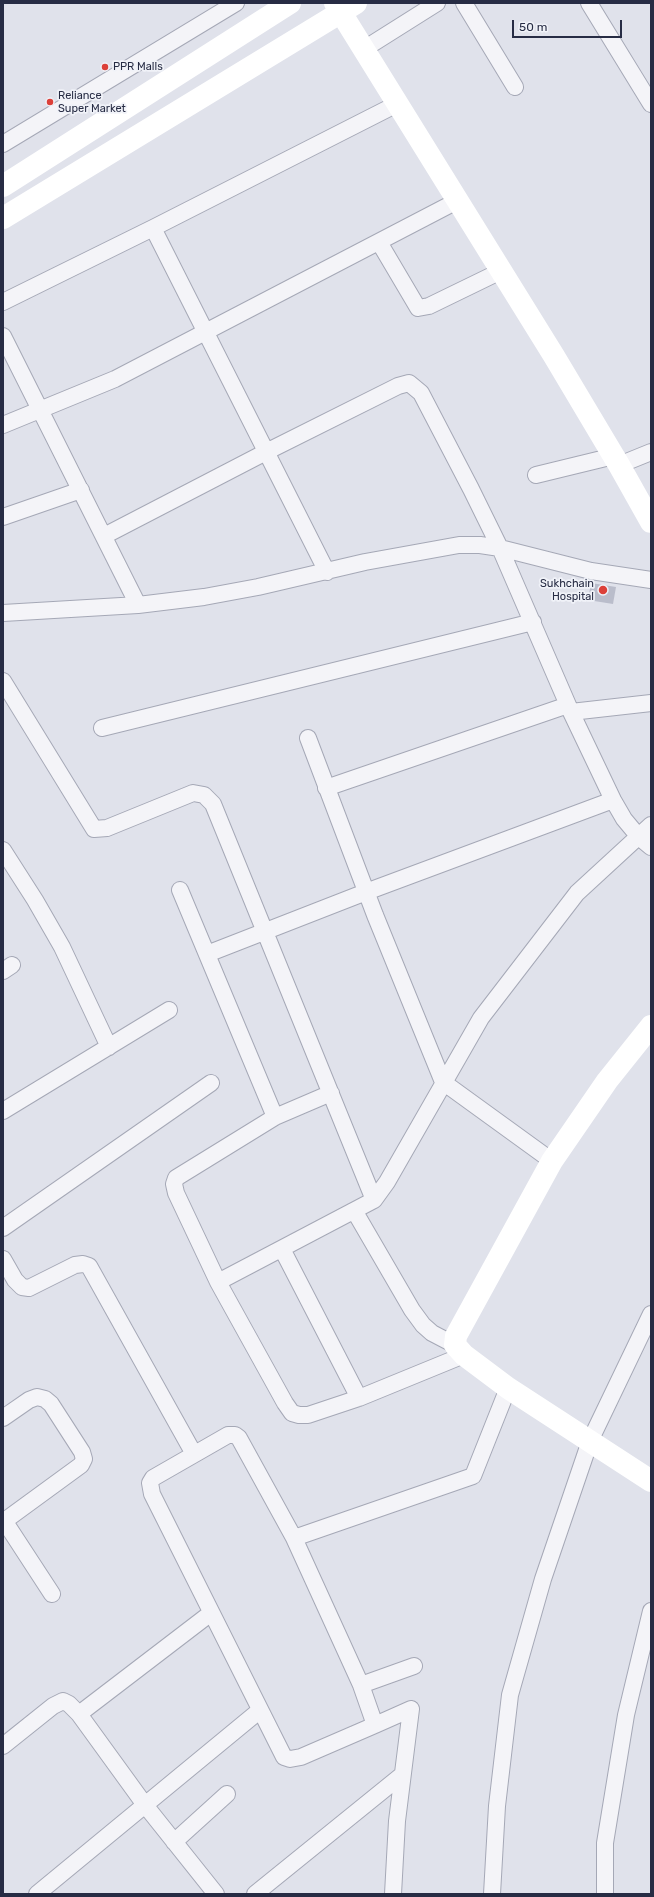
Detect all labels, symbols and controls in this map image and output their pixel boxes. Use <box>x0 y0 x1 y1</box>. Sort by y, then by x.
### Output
scale bar <box>514 12 624 38</box>
text: 50 m <box>519 20 547 34</box>
place label: PPR Malls <box>113 60 163 74</box>
marker: PPR Malls <box>100 62 110 72</box>
place label: Reliance Super Market <box>58 89 126 115</box>
marker: Reliance Super Market <box>45 97 55 107</box>
place label: Sukhchain Hospital <box>540 577 594 603</box>
marker: Sukhchain Hospital <box>597 584 609 596</box>

